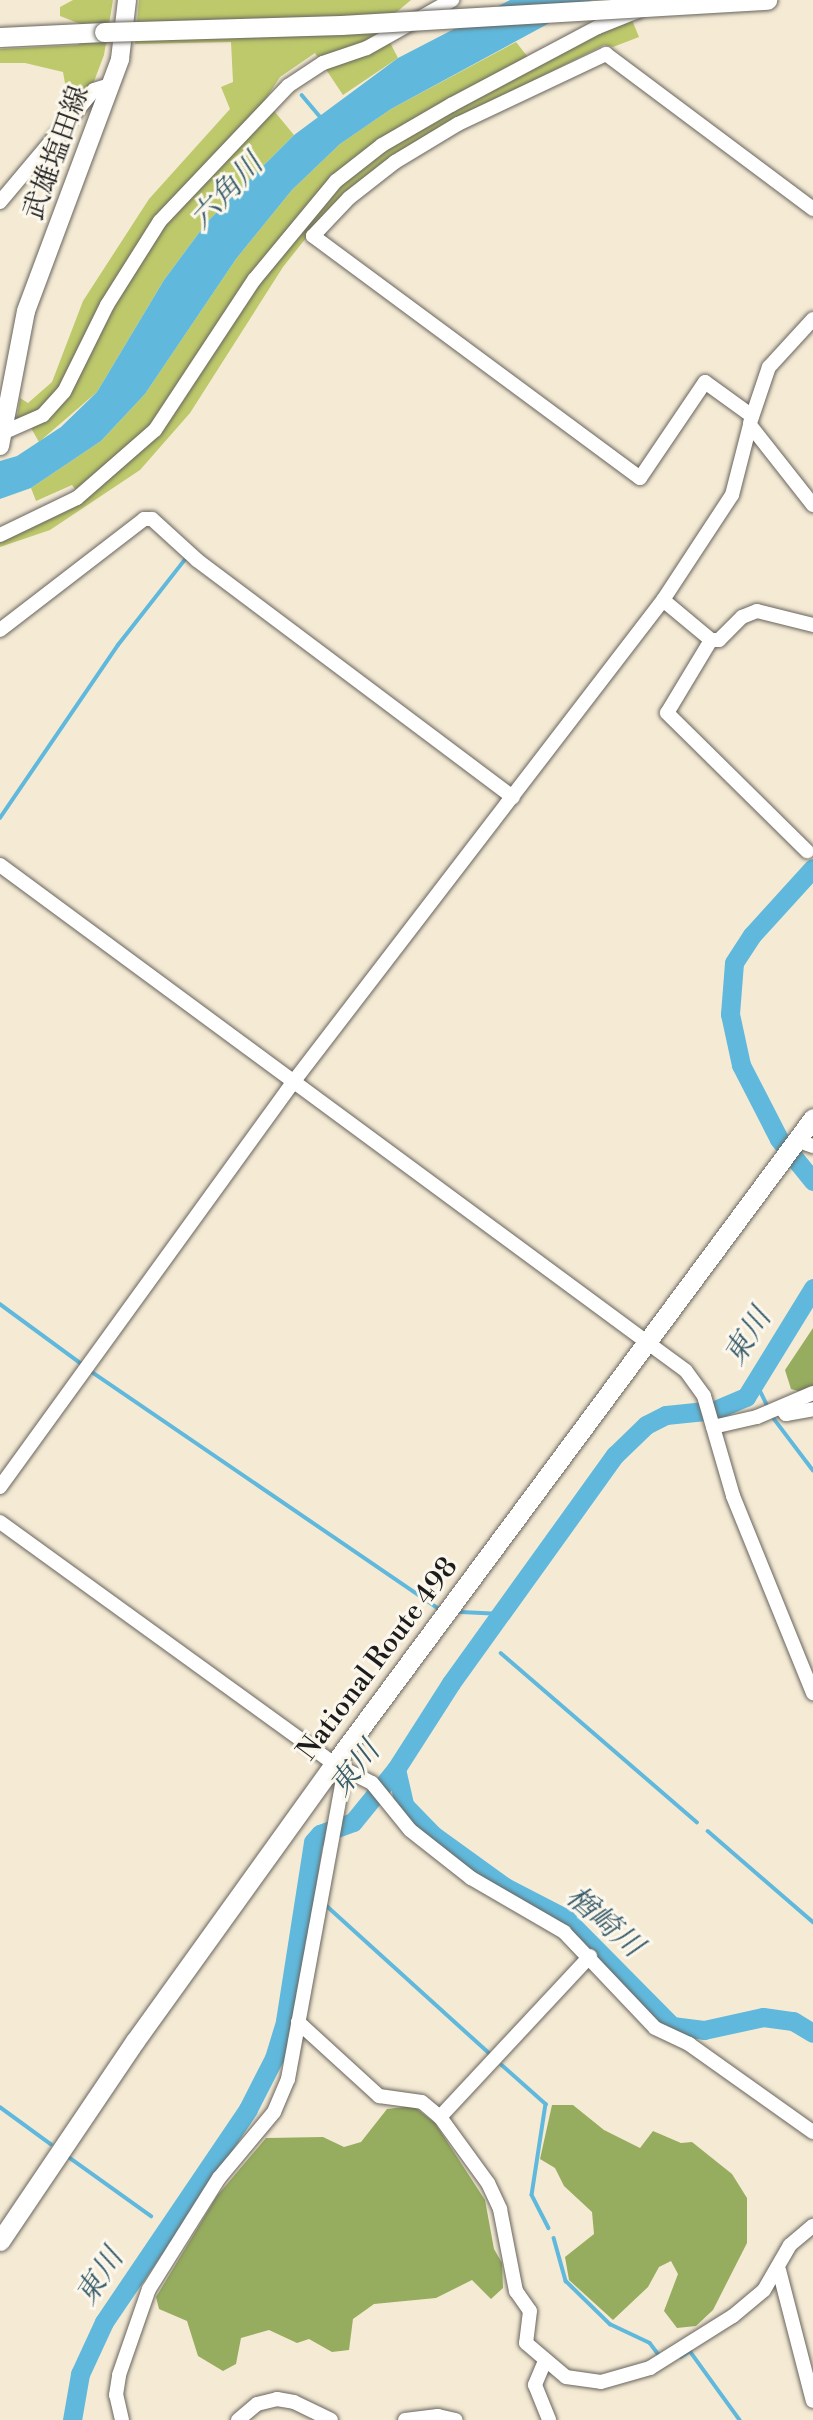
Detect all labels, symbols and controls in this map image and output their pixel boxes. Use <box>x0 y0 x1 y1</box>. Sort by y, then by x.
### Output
street label: 武雄塩田線 <box>17 81 97 225</box>
water label: 六角川 <box>183 147 271 237</box>
water label: 東川 <box>717 1302 779 1372</box>
street label: National Route 498 <box>291 1551 465 1767</box>
water label: 東川 <box>322 1734 388 1804</box>
water label: 楢崎川 <box>558 1879 650 1965</box>
water label: 東川 <box>69 2242 131 2312</box>

